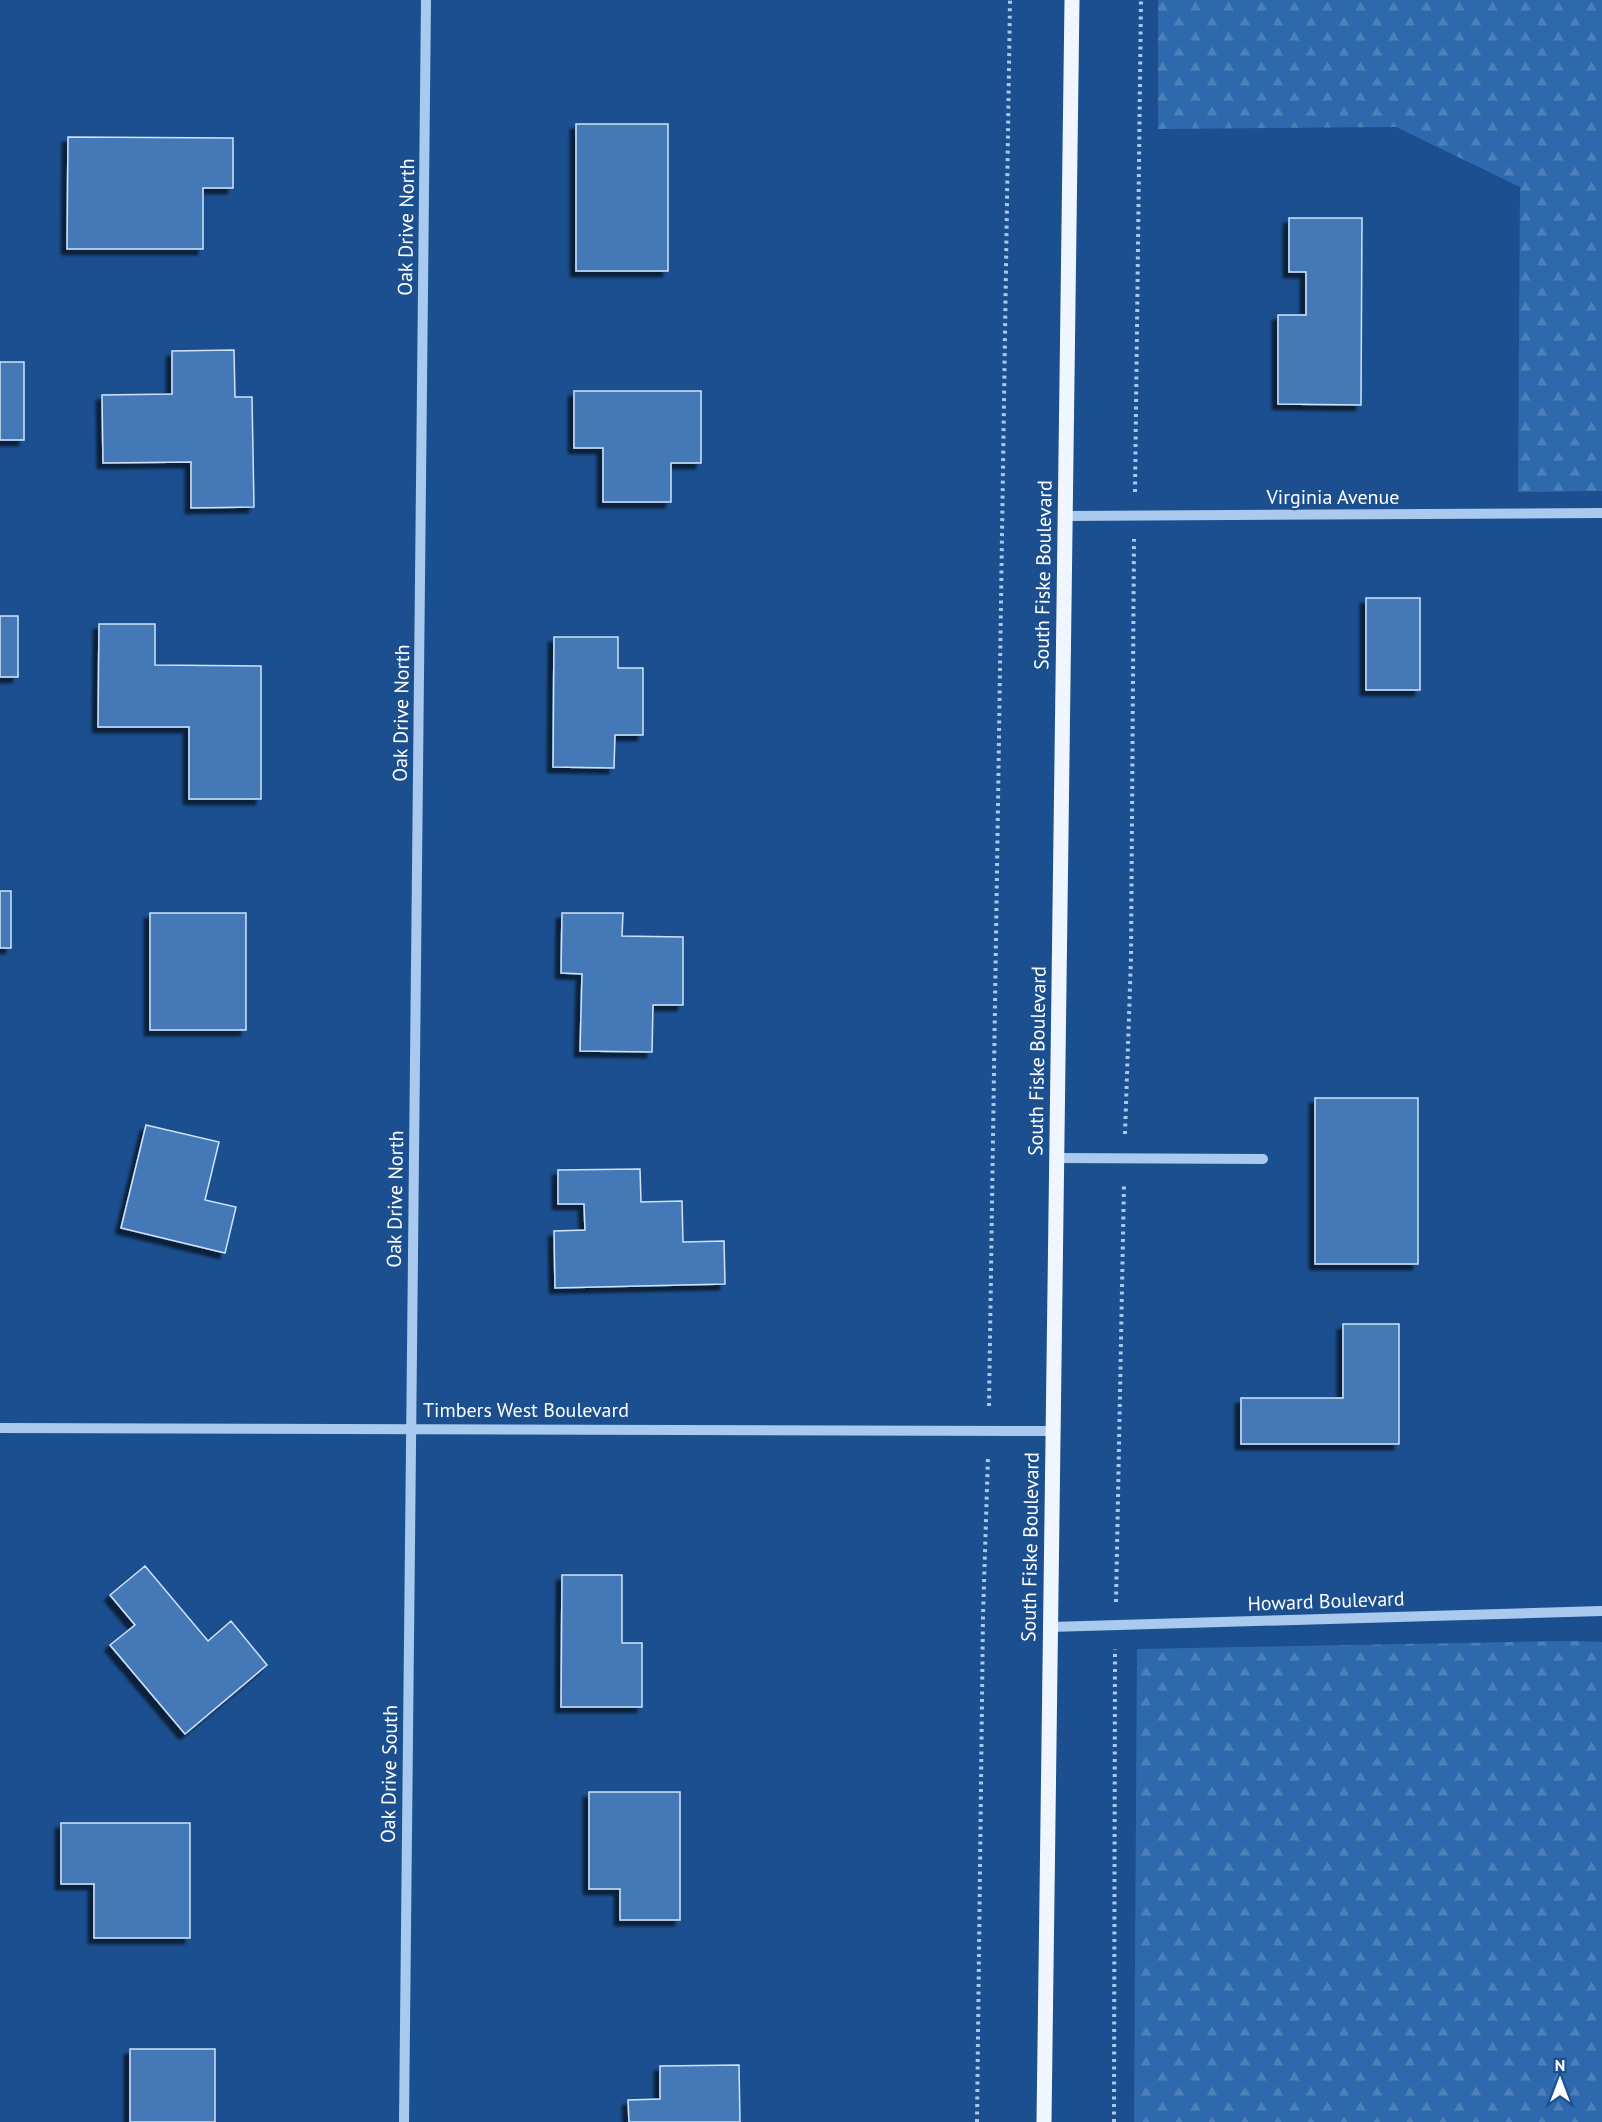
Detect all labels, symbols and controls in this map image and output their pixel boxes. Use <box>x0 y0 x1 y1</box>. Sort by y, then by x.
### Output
street label: Oak Drive North <box>392 158 420 296</box>
street label: South Fiske Boulevard <box>1028 480 1058 670</box>
street label: Virginia Avenue <box>1266 484 1400 510</box>
street label: Oak Drive North <box>387 644 415 782</box>
street label: South Fiske Boulevard <box>1022 966 1052 1156</box>
street label: Oak Drive North <box>381 1130 409 1268</box>
street label: Timbers West Boulevard <box>423 1397 629 1423</box>
street label: South Fiske Boulevard <box>1015 1452 1045 1642</box>
street label: Howard Boulevard <box>1247 1585 1405 1617</box>
street label: Oak Drive South <box>375 1705 403 1843</box>
north arrow <box>1530 2050 1590 2110</box>
text: N <box>1555 2055 1565 2075</box>

